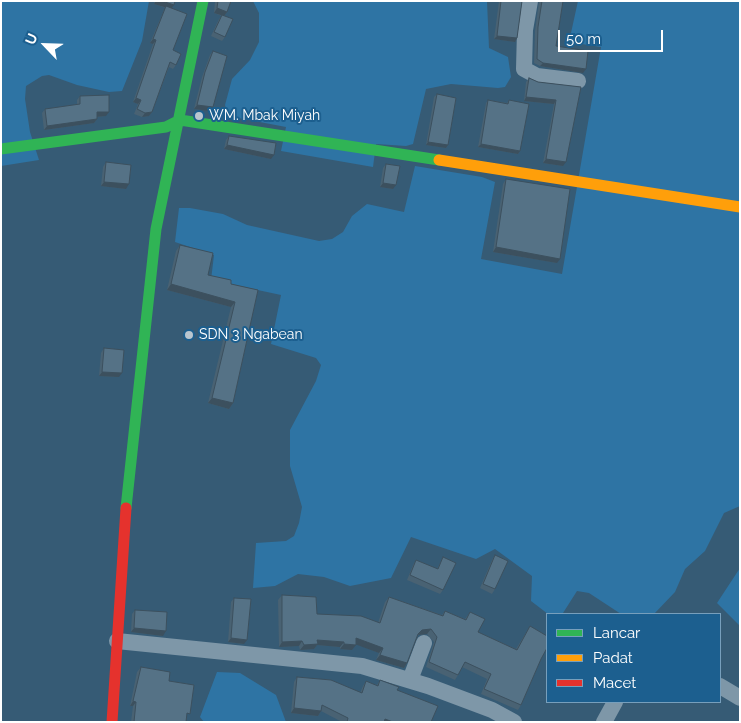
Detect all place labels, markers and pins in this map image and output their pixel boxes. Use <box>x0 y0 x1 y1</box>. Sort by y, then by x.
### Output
place label: WM. Mbak Miyah <box>209 108 320 124</box>
marker: WM. Mbak Miyah <box>193 110 205 122</box>
place label: SDN 3 Ngabean <box>199 327 303 343</box>
marker: SDN 3 Ngabean <box>183 329 195 341</box>

